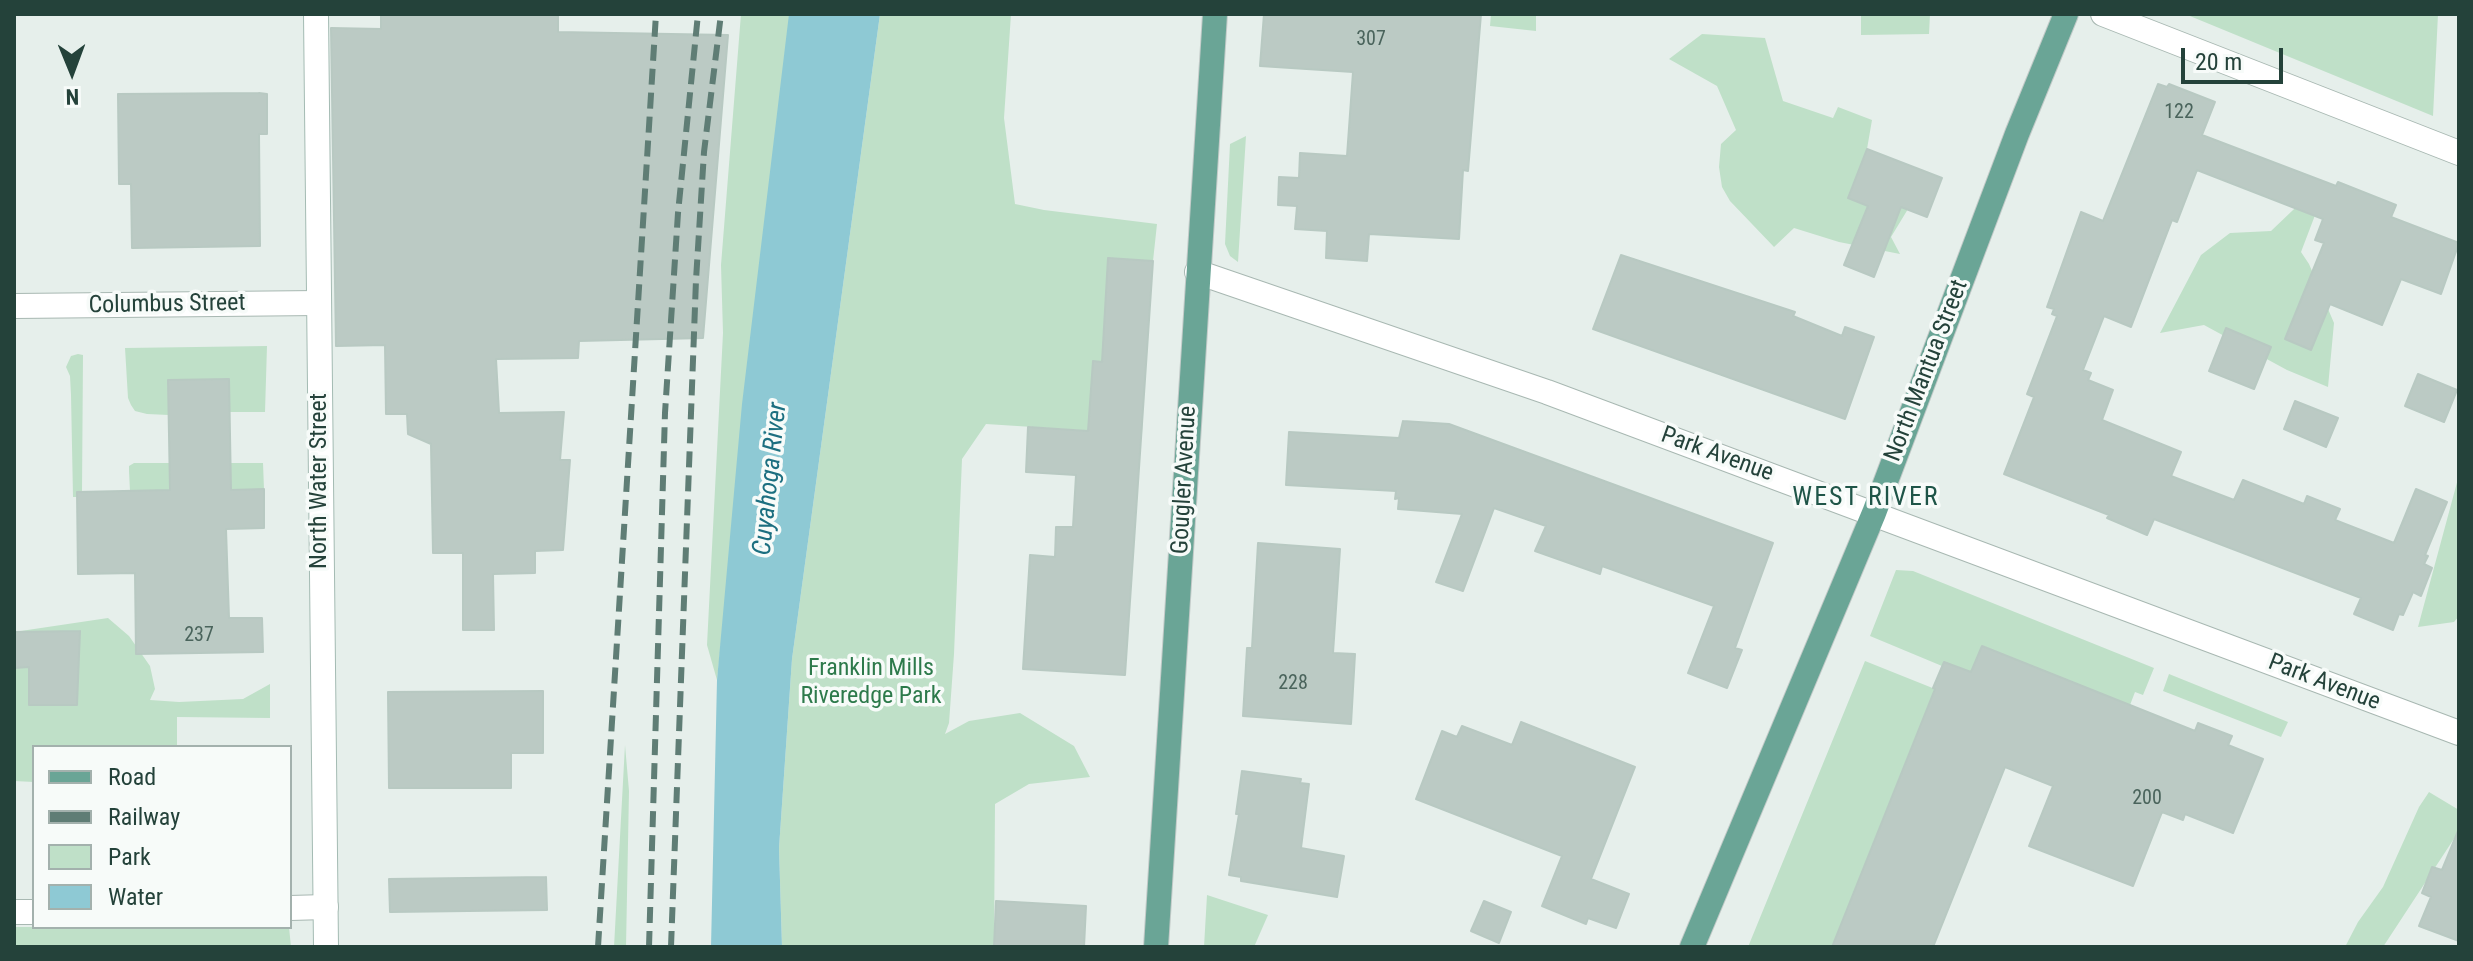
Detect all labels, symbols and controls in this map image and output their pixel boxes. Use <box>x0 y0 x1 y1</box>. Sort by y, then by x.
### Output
house number: 307 <box>1356 28 1386 52</box>
north arrow <box>32 32 112 112</box>
scale bar <box>2185 32 2287 82</box>
text: 20 m <box>2195 48 2242 76</box>
text: N <box>65 84 79 109</box>
house number: 122 <box>2164 101 2194 125</box>
street label: North Mantua Street <box>1879 276 1975 466</box>
street label: Columbus Street <box>88 289 246 321</box>
street label: North Water Street <box>306 393 334 569</box>
water label: Cuyahoga River <box>747 401 795 557</box>
street label: Gougler Avenue <box>1167 405 1203 555</box>
street label: Park Avenue <box>1657 421 1777 489</box>
district label: WEST RIVER <box>1792 482 1940 514</box>
house number: 237 <box>184 624 214 648</box>
street label: Park Avenue <box>2264 649 2384 717</box>
park label: Franklin Mills Riveredge Park <box>800 655 942 711</box>
house number: 228 <box>1278 672 1308 696</box>
legend <box>32 745 292 929</box>
text: Road <box>108 763 156 791</box>
house number: 200 <box>2132 787 2162 811</box>
text: Railway <box>108 803 180 831</box>
text: Park <box>108 843 151 871</box>
text: Water <box>108 883 163 911</box>

